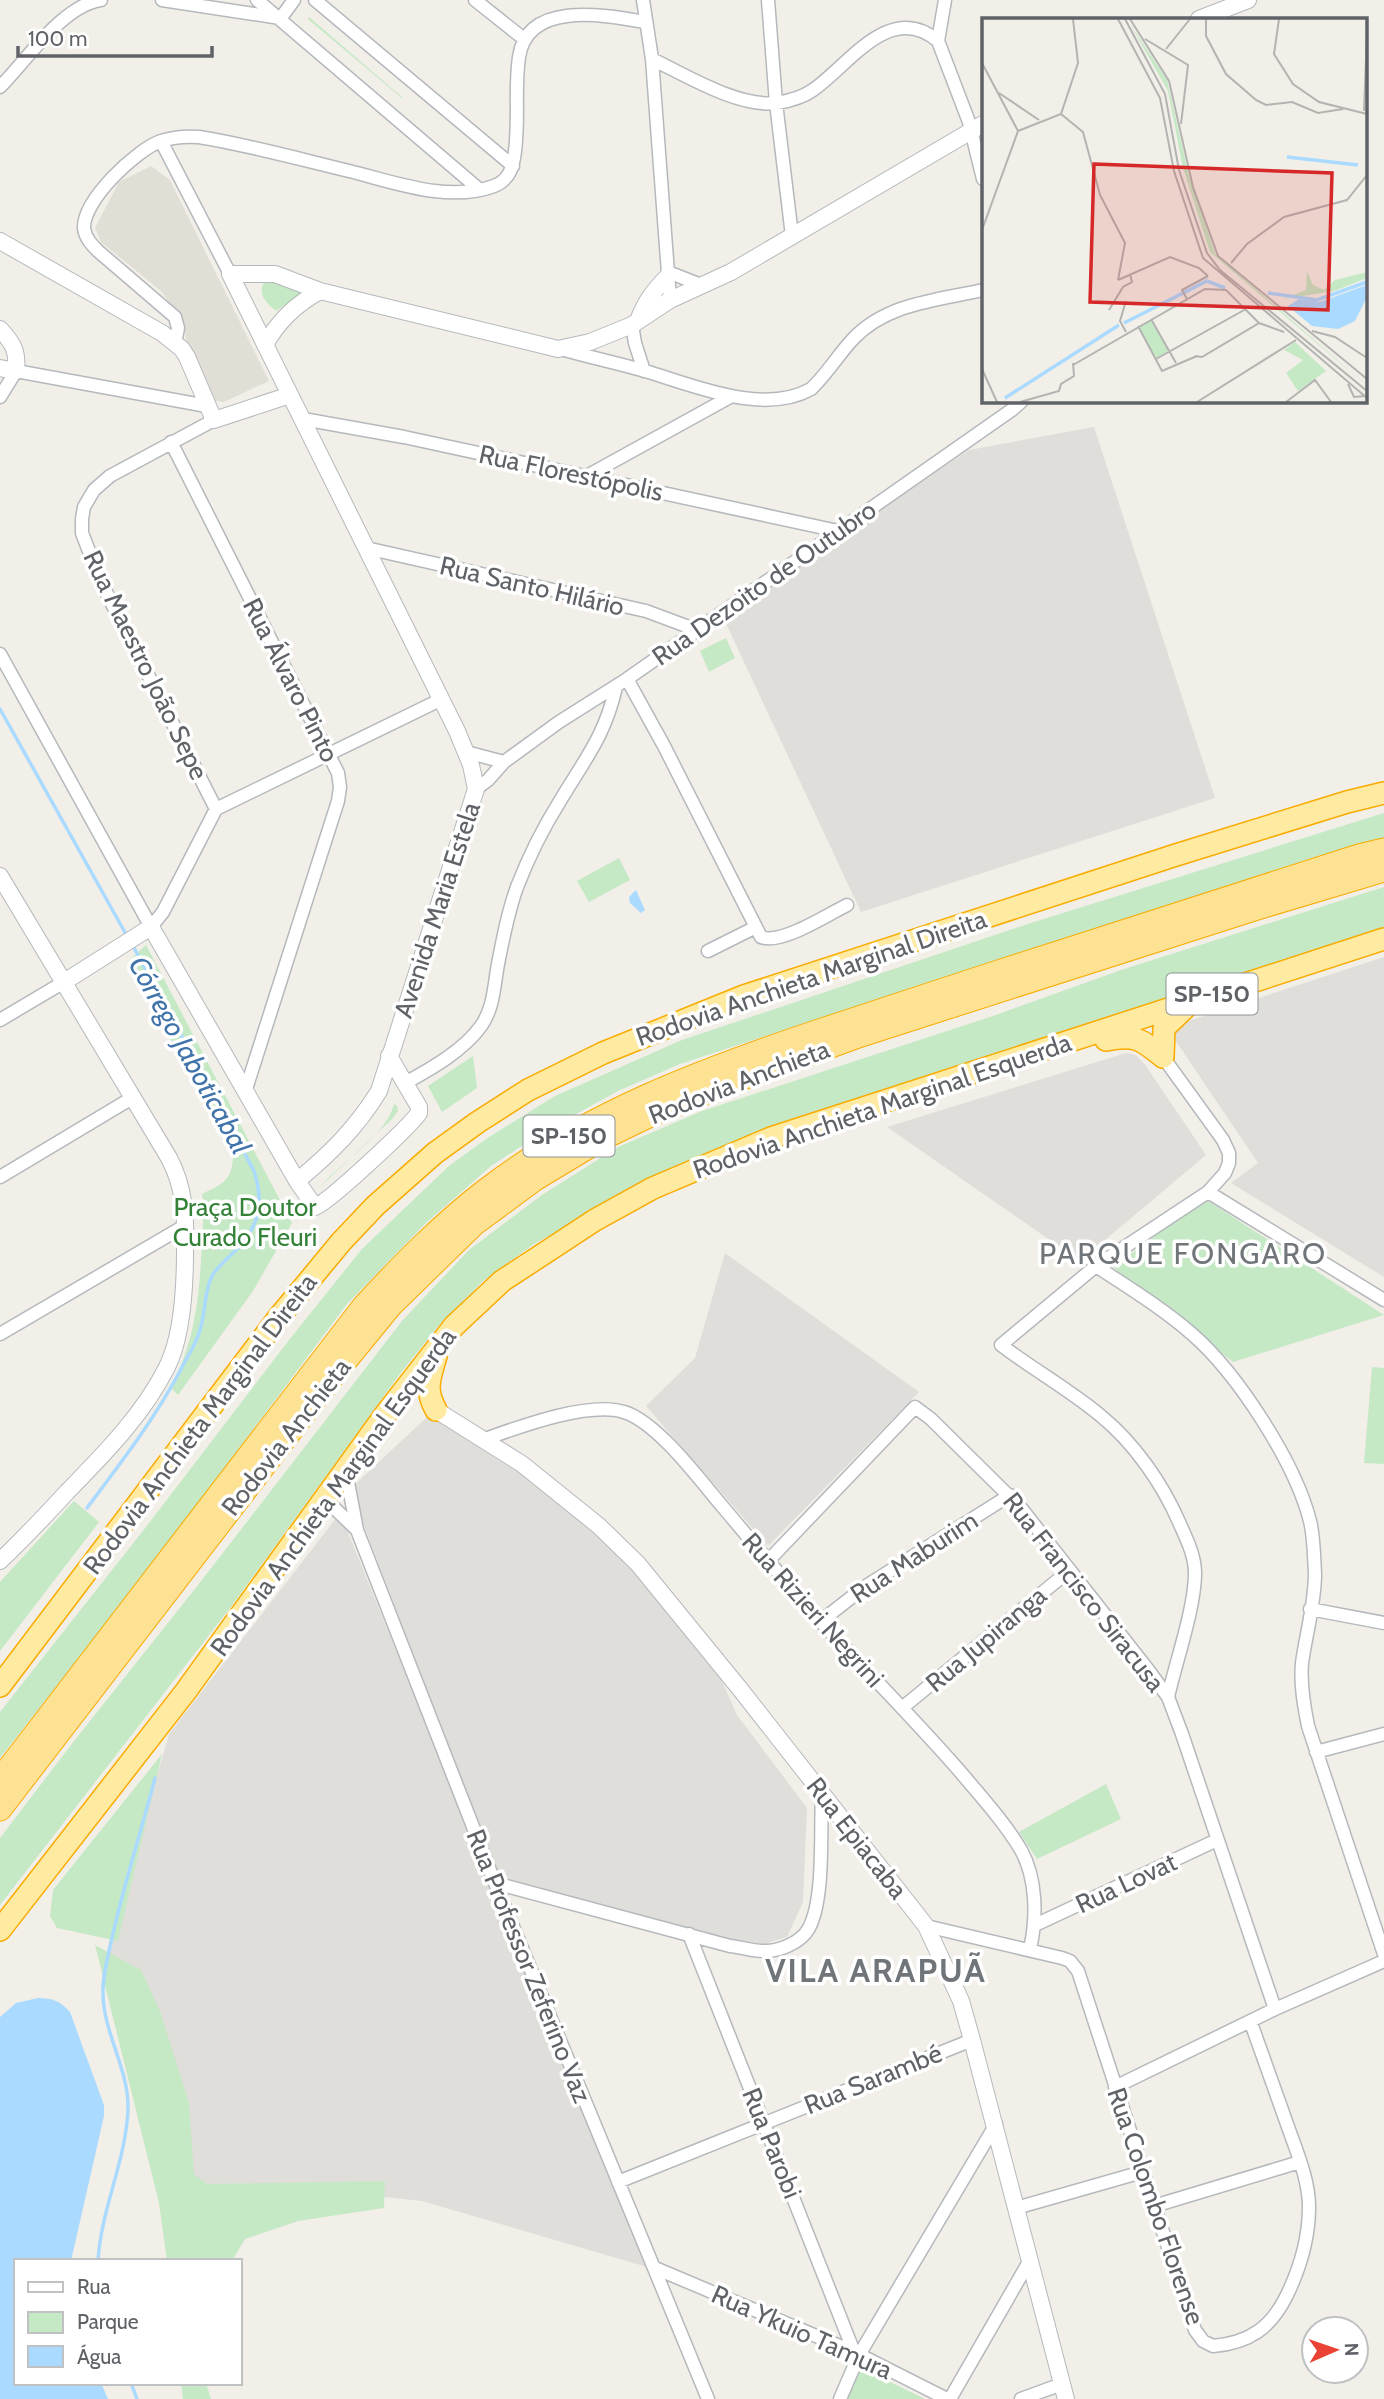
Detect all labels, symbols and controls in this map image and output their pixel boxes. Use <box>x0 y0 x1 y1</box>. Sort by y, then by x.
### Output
scale bar <box>18 14 212 58</box>
inset map <box>982 18 1366 402</box>
text: 100 m <box>28 26 87 51</box>
street label: Rua Florestópolis <box>476 438 666 508</box>
street label: Rua Dezoito de Outubro <box>646 494 882 672</box>
street label: Rua Maestro João Sepe <box>77 545 215 785</box>
street label: Rua Santo Hilário <box>437 549 627 623</box>
street label: Rua Álvaro Pinto <box>236 593 346 767</box>
street label: Avenida Maria Estela <box>387 798 487 1022</box>
street label: Rodovia Anchieta Marginal Direita <box>632 903 991 1053</box>
water label: Córrego Jaboticabal <box>122 950 259 1160</box>
road number: SP-150 <box>1166 974 1258 1014</box>
street label: Rodovia Anchieta Marginal Esquerda <box>689 1026 1076 1186</box>
street label: Rodovia Anchieta <box>644 1033 834 1131</box>
road number: SP-150 <box>524 1116 614 1156</box>
park label: Praça Doutor Curado Fleuri <box>173 1191 317 1253</box>
district label: PARQUE FONGARO <box>1039 1235 1327 1272</box>
street label: Rodovia Anchieta Marginal Direita <box>77 1267 323 1581</box>
street label: Rodovia Anchieta Marginal Esquerda <box>203 1321 463 1662</box>
street label: Rodovia Anchieta <box>215 1352 357 1522</box>
street label: Rua Francisco Siracusa <box>996 1486 1172 1699</box>
street label: Rua Maburim <box>844 1504 984 1610</box>
street label: Rua Rizieri Negrini <box>735 1526 891 1694</box>
street label: Rua Jupiranga <box>919 1579 1053 1699</box>
street label: Rua Epiacaba <box>800 1771 915 1905</box>
street label: Rua Professor Zeferino Vaz <box>459 1825 599 2107</box>
street label: Rua Lovat <box>1070 1846 1182 1920</box>
district label: VILA ARAPUÃ <box>765 1950 987 1990</box>
street label: Rua Sarambé <box>799 2037 947 2121</box>
street label: Rua Parobi <box>735 2083 809 2203</box>
street label: Rua Colombo Florense <box>1100 2083 1212 2329</box>
legend <box>14 2259 242 2385</box>
text: Rua <box>77 2274 111 2299</box>
street label: Rua Ykuio Tamura <box>707 2278 898 2386</box>
text: Parque <box>77 2309 139 2334</box>
north arrow <box>1300 2315 1370 2385</box>
text: N <box>1340 2342 1363 2357</box>
text: Água <box>77 2344 121 2369</box>

